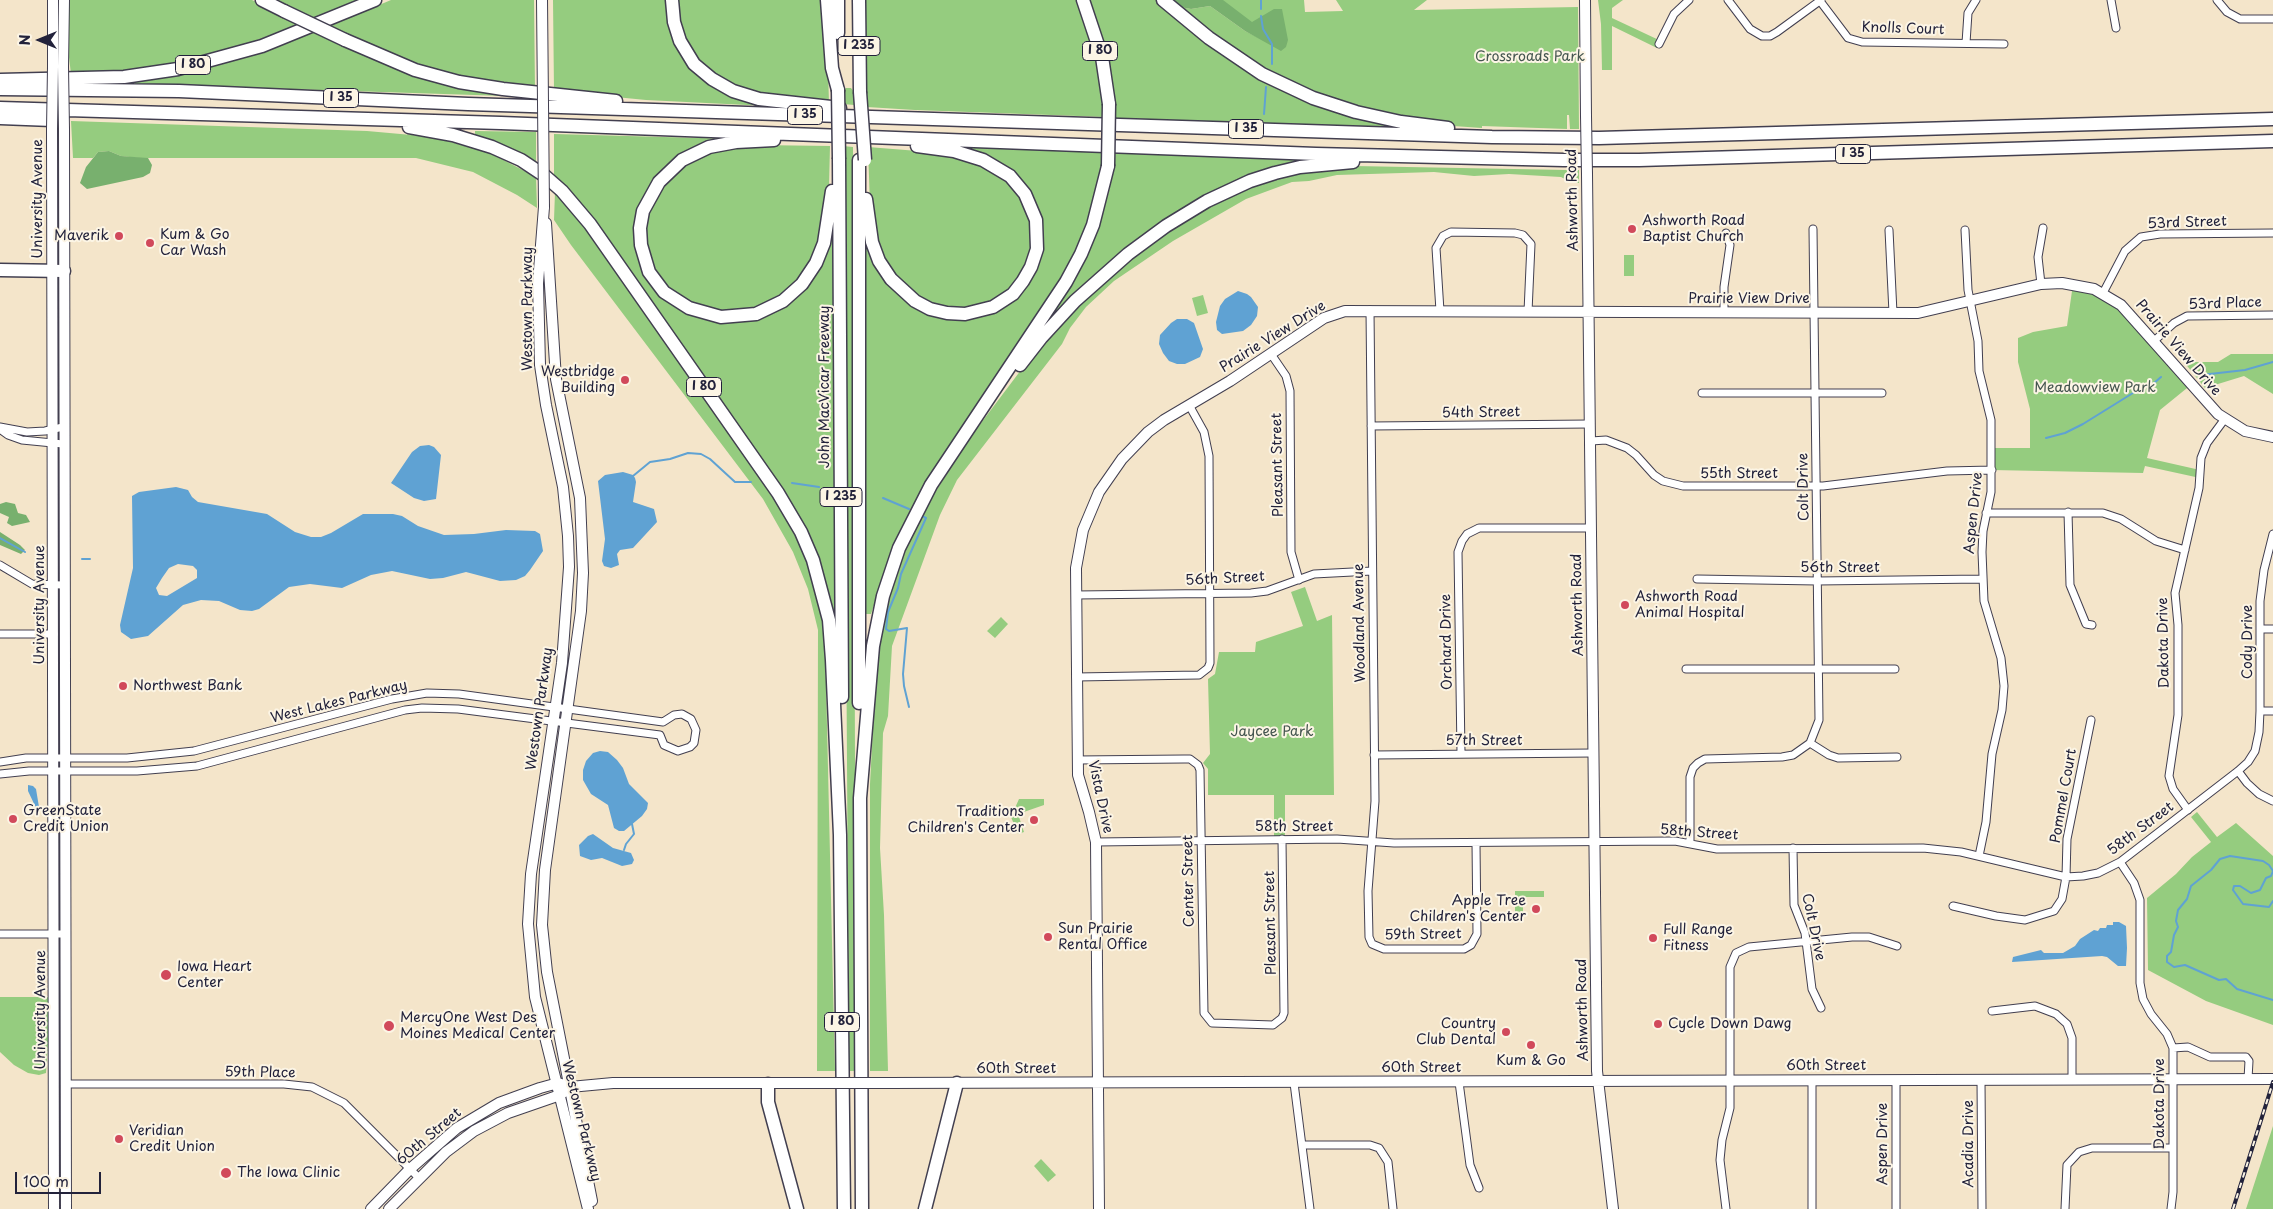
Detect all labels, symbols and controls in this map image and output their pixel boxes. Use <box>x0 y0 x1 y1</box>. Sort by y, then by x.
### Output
north arrow <box>15 15 65 65</box>
street label: Knolls Court <box>1861 19 1945 39</box>
text: N <box>14 34 35 46</box>
road number: I 235 <box>838 36 880 56</box>
road number: I 80 <box>1082 41 1118 60</box>
park label: Crossroads Park <box>1475 49 1585 65</box>
road number: I 80 <box>176 56 210 74</box>
road number: I 35 <box>324 89 358 108</box>
road number: I 35 <box>788 106 822 124</box>
road number: I 35 <box>1228 120 1264 138</box>
street label: University Avenue <box>30 139 46 259</box>
road number: I 35 <box>1836 144 1870 164</box>
street label: Ashworth Road <box>1564 148 1582 252</box>
place label: Ashworth Road Baptist Church <box>1642 213 1745 246</box>
street label: 53rd Street <box>2147 213 2227 233</box>
marker: Ashworth Road Baptist Church <box>1626 223 1638 235</box>
place label: Kum & Go Car Wash <box>160 227 229 260</box>
place label: Maverik <box>54 228 109 244</box>
marker: Maverik <box>113 230 125 242</box>
marker: Kum & Go Car Wash <box>144 237 156 249</box>
street label: Westown Parkway <box>520 247 536 371</box>
street label: Prairie View Drive <box>1688 291 1810 307</box>
street label: 53rd Place <box>2188 294 2262 314</box>
street label: Prairie View Drive <box>2132 297 2224 399</box>
street label: Prairie View Drive <box>1217 298 1329 376</box>
street label: John MacVicar Freeway <box>817 306 833 468</box>
place label: Westbridge Building <box>541 364 615 397</box>
marker: Westbridge Building <box>619 374 631 386</box>
road number: I 80 <box>686 378 722 397</box>
park label: Meadowview Park <box>2034 380 2156 396</box>
street label: 54th Street <box>1442 404 1520 422</box>
street label: Pleasant Street <box>1269 413 1287 517</box>
street label: Colt Drive <box>1795 453 1813 521</box>
street label: 55th Street <box>1700 466 1778 482</box>
street label: Aspen Drive <box>1961 471 1987 555</box>
road number: I 235 <box>820 488 862 507</box>
street label: University Avenue <box>32 545 48 665</box>
street label: Ashworth Road <box>1569 553 1587 657</box>
street label: 56th Street <box>1800 560 1880 576</box>
street label: Woodland Avenue <box>1351 563 1369 683</box>
street label: 56th Street <box>1185 569 1265 589</box>
place label: Ashworth Road Animal Hospital <box>1635 589 1744 622</box>
street label: Orchard Drive <box>1438 594 1456 690</box>
street label: Dakota Drive <box>2155 597 2173 689</box>
marker: Ashworth Road Animal Hospital <box>1619 599 1631 611</box>
street label: Cody Drive <box>2240 605 2256 679</box>
street label: Westown Parkway <box>523 646 557 772</box>
street label: West Lakes Parkway <box>269 677 409 727</box>
place label: Northwest Bank <box>133 678 242 694</box>
marker: Northwest Bank <box>117 680 129 692</box>
park label: Jaycee Park <box>1231 724 1313 740</box>
street label: 57th Street <box>1446 733 1522 749</box>
street label: Pommel Court <box>2047 747 2081 845</box>
street label: Vista Drive <box>1084 759 1116 835</box>
street label: 58th Street <box>2105 799 2177 859</box>
place label: GreenState Credit Union <box>23 803 109 836</box>
place label: Traditions Children's Center <box>908 804 1024 836</box>
marker: GreenState Credit Union <box>7 813 19 825</box>
marker: Traditions Children's Center <box>1028 814 1040 826</box>
street label: 58th Street <box>1255 819 1333 835</box>
street label: 58th Street <box>1659 822 1739 844</box>
street label: Center Street <box>1180 835 1198 927</box>
street label: Pleasant Street <box>1262 871 1280 975</box>
street label: Colt Drive <box>1798 892 1828 962</box>
place label: Apple Tree Children's Center <box>1410 893 1526 926</box>
marker: Apple Tree Children's Center <box>1530 903 1542 915</box>
place label: Sun Prairie Rental Office <box>1058 921 1147 954</box>
place label: Full Range Fitness <box>1663 922 1733 954</box>
street label: 59th Street <box>1384 926 1462 944</box>
marker: Sun Prairie Rental Office <box>1042 931 1054 943</box>
marker: Full Range Fitness <box>1647 932 1659 944</box>
street label: University Avenue <box>33 950 49 1070</box>
street label: Ashworth Road <box>1574 958 1592 1062</box>
place label: Iowa Heart Center <box>177 959 252 992</box>
marker: Iowa Heart Center <box>159 968 173 982</box>
place label: MercyOne West Des Moines Medical Center <box>400 1010 555 1042</box>
road number: I 80 <box>824 1012 860 1032</box>
place label: Country Club Dental <box>1416 1016 1496 1048</box>
place label: Cycle Down Dawg <box>1668 1016 1792 1032</box>
marker: Cycle Down Dawg <box>1652 1018 1664 1030</box>
marker: MercyOne West Des Moines Medical Center <box>382 1019 396 1033</box>
marker: Country Club Dental <box>1500 1026 1512 1038</box>
marker: Kum & Go <box>1525 1039 1537 1051</box>
place label: Kum & Go <box>1496 1053 1566 1069</box>
street label: 60th Street <box>1786 1058 1866 1074</box>
street label: Dakota Drive <box>2152 1058 2168 1150</box>
street label: Westown Parkway <box>558 1059 604 1183</box>
street label: 60th Street <box>1381 1060 1461 1076</box>
street label: 60th Street <box>976 1061 1056 1077</box>
street label: 59th Place <box>224 1064 296 1082</box>
street label: Acadia Drive <box>1961 1100 1977 1188</box>
street label: Aspen Drive <box>1875 1103 1891 1185</box>
street label: 60th Street <box>393 1105 465 1169</box>
place label: Veridian Credit Union <box>129 1123 215 1156</box>
marker: Veridian Credit Union <box>113 1133 125 1145</box>
scale bar <box>18 1162 104 1194</box>
place label: The Iowa Clinic <box>237 1165 340 1181</box>
marker: The Iowa Clinic <box>219 1166 233 1180</box>
text: 100 m <box>23 1169 69 1192</box>

